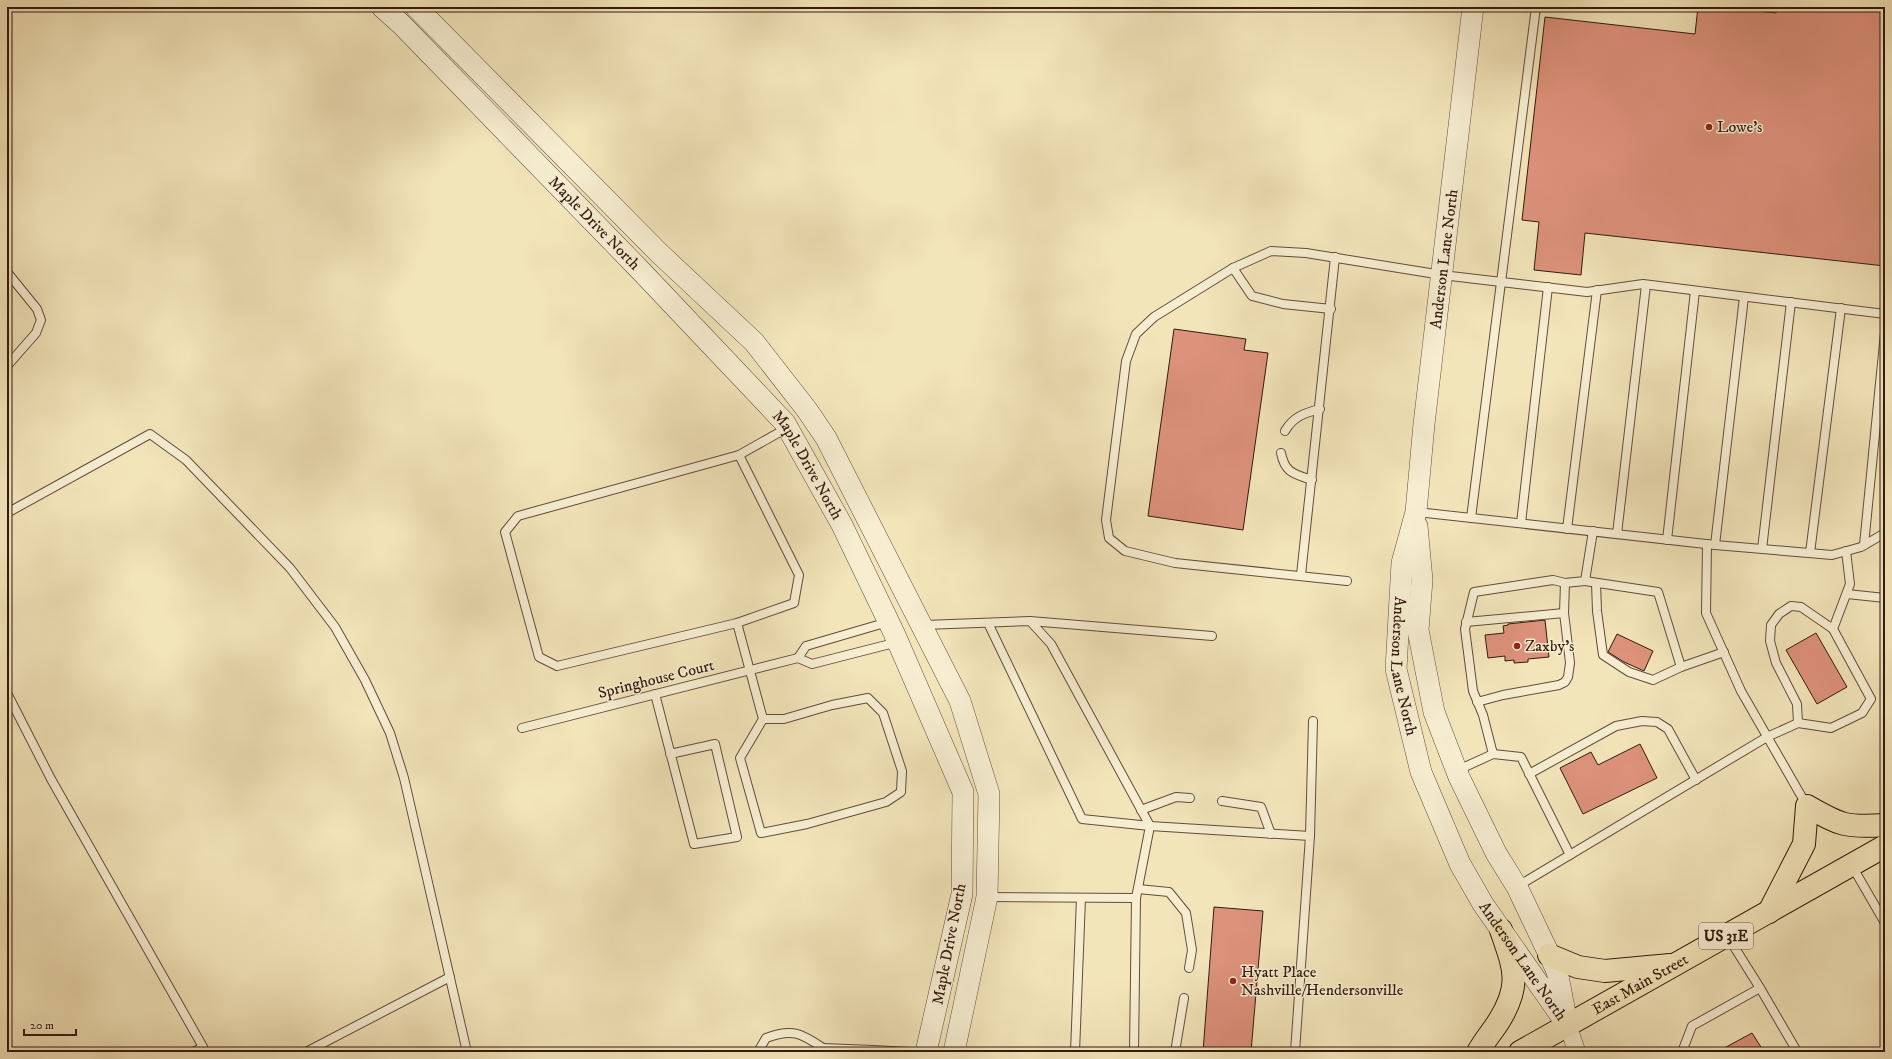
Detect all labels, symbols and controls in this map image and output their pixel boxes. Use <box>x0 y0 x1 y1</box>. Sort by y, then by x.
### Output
place label: Lowe's <box>1717 117 1762 137</box>
marker: Lowe's <box>1704 122 1714 132</box>
street label: Maple Drive North <box>544 172 645 275</box>
street label: Anderson Lane North <box>1426 187 1463 330</box>
street label: Maple Drive North <box>768 406 847 524</box>
street label: Anderson Lane North <box>1386 596 1422 738</box>
place label: Zaxby's <box>1525 636 1574 656</box>
marker: Zaxby's <box>1512 641 1522 651</box>
street label: Springhouse Court <box>596 655 716 703</box>
street label: Maple Drive North <box>927 881 971 1006</box>
street label: Anderson Lane North <box>1474 898 1572 1025</box>
road number: US 31E <box>1699 923 1753 949</box>
street label: East Main Street <box>1589 949 1692 1019</box>
place label: Hyatt Place Nashville/Hendersonville <box>1241 962 1404 1000</box>
marker: Hyatt Place Nashville/Hendersonville <box>1228 976 1238 986</box>
scale bar <box>24 1011 76 1037</box>
text: 20 m <box>30 1018 54 1033</box>

